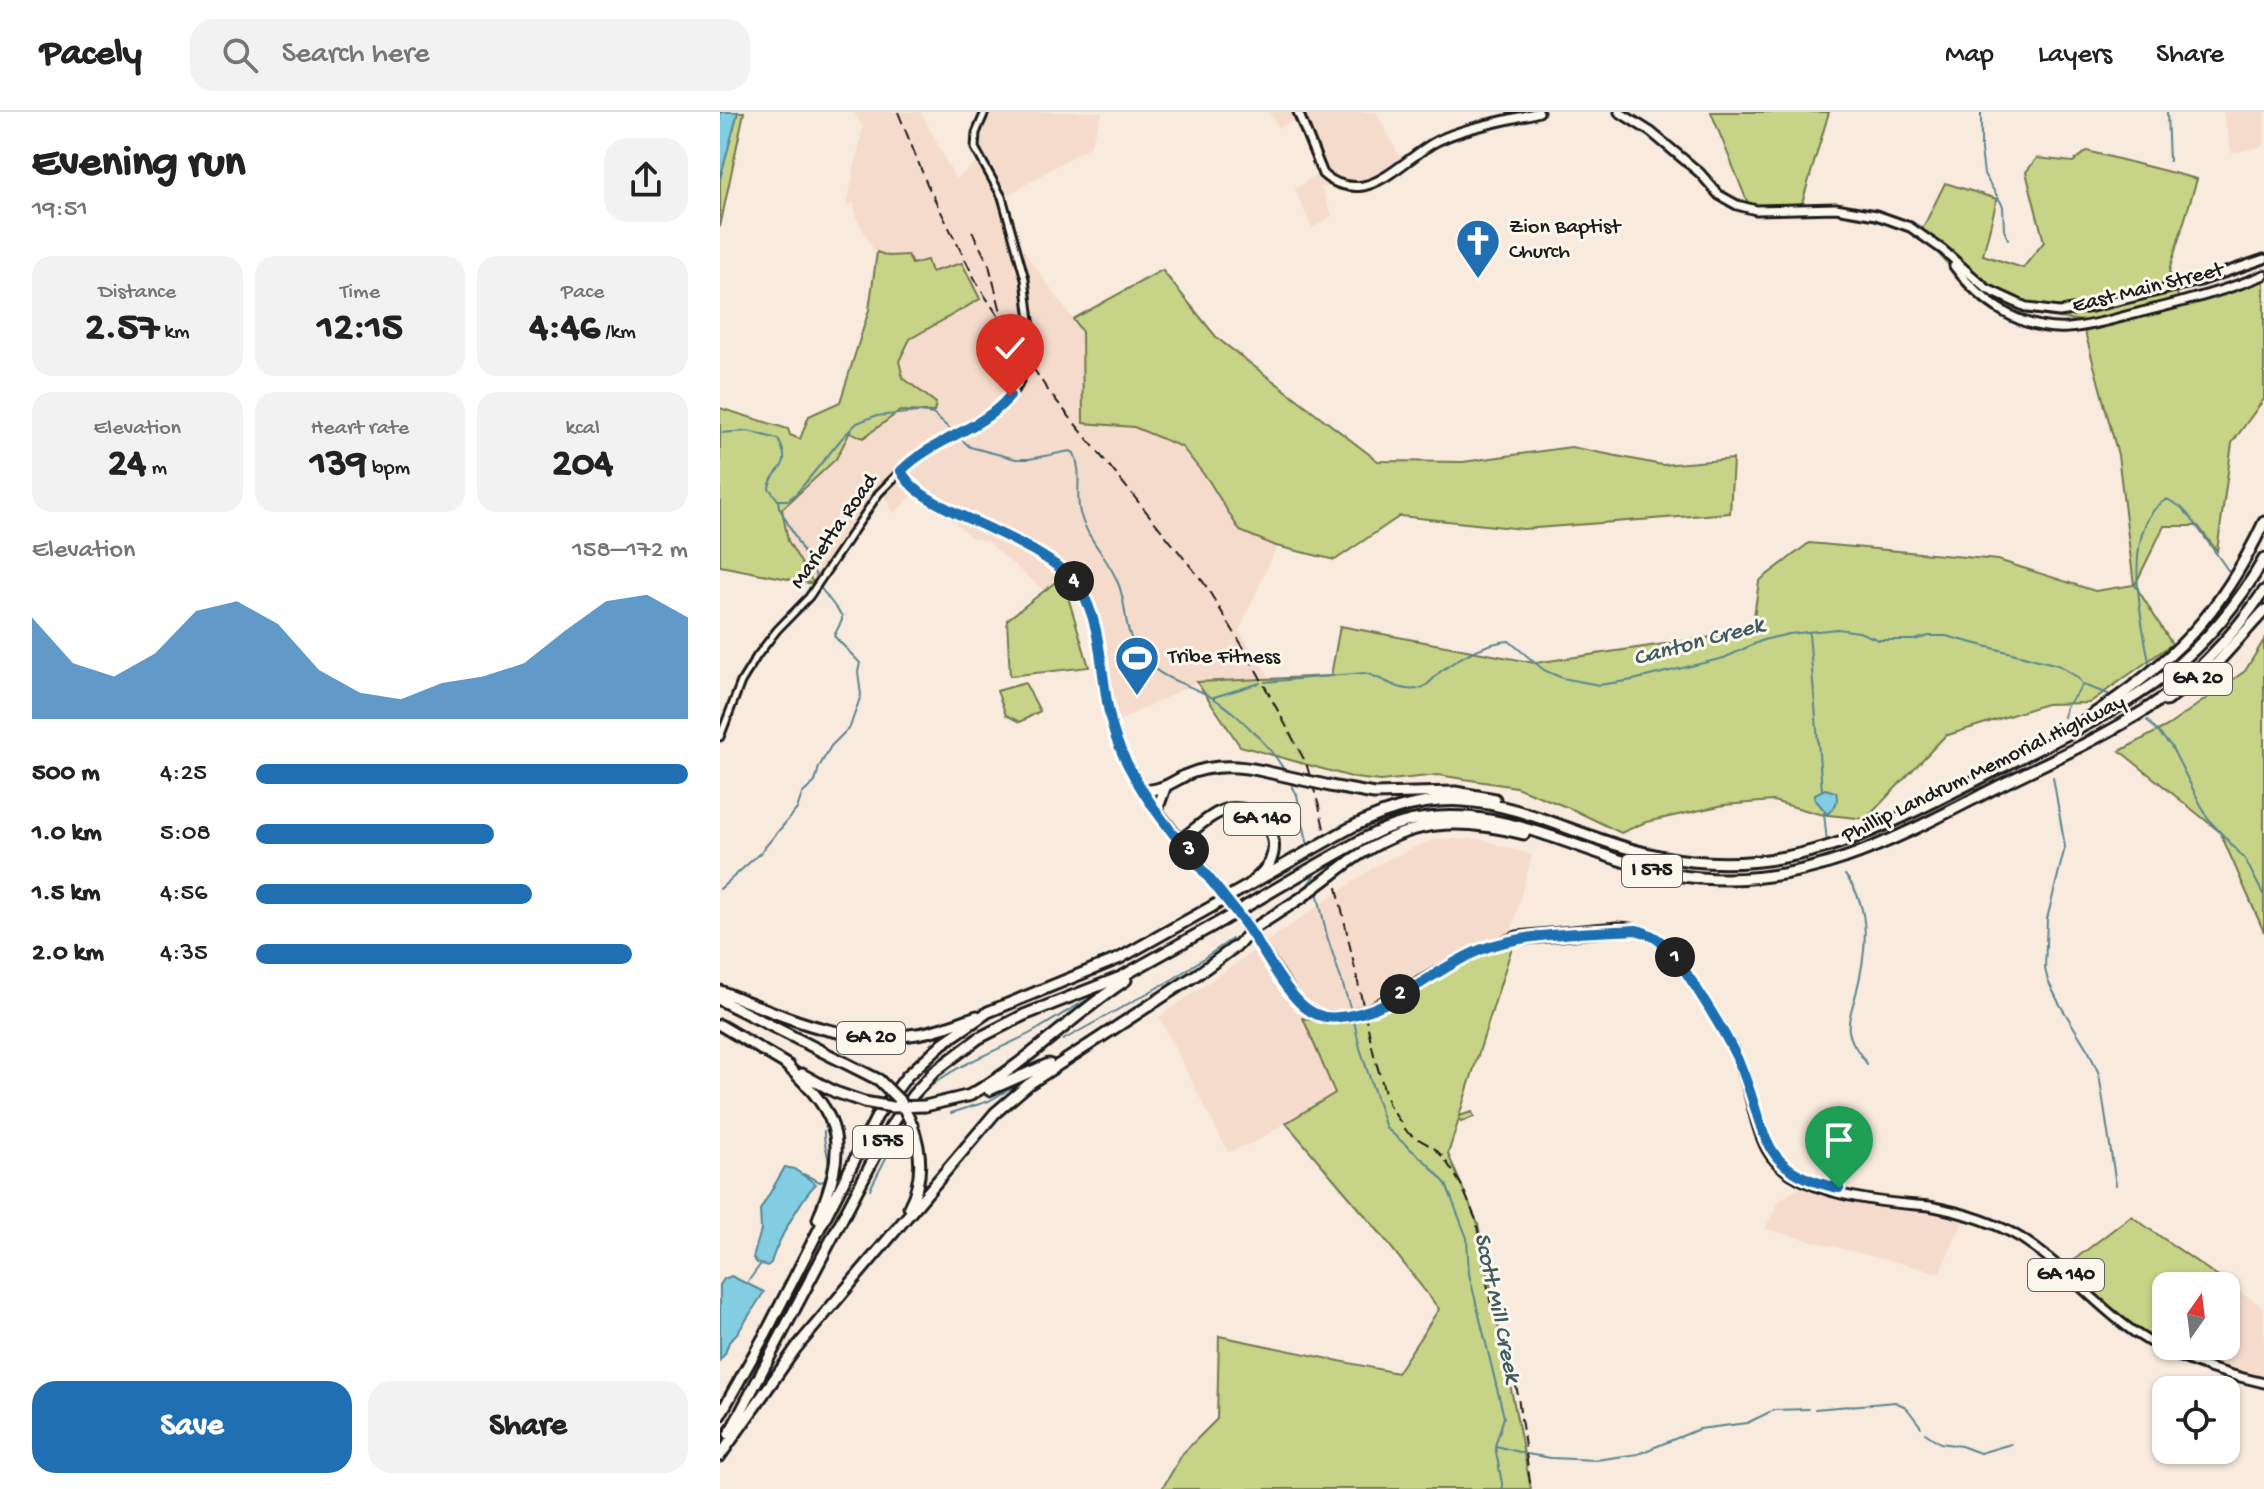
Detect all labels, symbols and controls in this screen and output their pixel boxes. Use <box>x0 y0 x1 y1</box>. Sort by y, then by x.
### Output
search box <box>190 19 750 91</box>
text: Pacely <box>40 33 142 77</box>
icon: search <box>218 33 262 77</box>
text: Search here <box>282 38 429 73</box>
text: Map <box>1945 39 1994 72</box>
text: Layers <box>2038 39 2112 72</box>
text: Share <box>2156 39 2224 72</box>
button: share <box>604 138 688 222</box>
text: Evening run <box>32 139 245 191</box>
text: 19:51 <box>32 195 88 226</box>
place label: Zion Baptist Church <box>1509 215 1622 266</box>
church icon: Zion Baptist Church <box>1454 217 1502 280</box>
street label: East Main Street <box>2070 257 2228 320</box>
text: Distance <box>98 280 176 306</box>
text: Time <box>340 280 380 306</box>
text: Pace <box>561 280 604 306</box>
text: 2.57 <box>85 306 159 353</box>
text: 12:15 <box>317 306 403 353</box>
text: 4:46 <box>529 306 600 353</box>
pin <box>976 314 1044 396</box>
text: km <box>159 320 190 346</box>
text: /km <box>600 320 636 346</box>
icon: check <box>988 326 1032 370</box>
text: Elevation <box>94 416 181 442</box>
text: Heart rate <box>311 416 409 442</box>
text: kcal <box>565 416 600 442</box>
text: 24 <box>108 442 146 489</box>
text: 139 <box>310 442 367 489</box>
text: 204 <box>552 442 613 489</box>
text: m <box>146 456 167 482</box>
text: bpm <box>367 456 410 482</box>
street label: Marietta Road <box>786 468 886 595</box>
text: Elevation <box>32 536 135 567</box>
text: 158–172 m <box>572 536 688 567</box>
pin: 4 <box>1054 561 1094 601</box>
text: 4 <box>1069 568 1079 594</box>
water label: Canton Creek <box>1630 611 1770 674</box>
sports icon: Tribe Fitness <box>1113 634 1161 697</box>
place label: Tribe Fitness <box>1166 645 1281 671</box>
road number: GA 20 <box>2164 663 2232 695</box>
street label: Phillip Landrum Memorial Highway <box>1837 690 2130 851</box>
text: 500 m <box>32 759 100 790</box>
text: 4:25 <box>160 759 207 790</box>
road number: GA 140 <box>1224 803 1300 835</box>
text: 1.0 km <box>32 819 102 850</box>
text: 5:08 <box>160 819 211 850</box>
pin: 3 <box>1169 830 1209 870</box>
text: 3 <box>1183 837 1195 863</box>
road number: I 575 <box>1622 855 1682 887</box>
text: 1.5 km <box>32 879 101 910</box>
text: 4:56 <box>160 879 207 910</box>
pin: 1 <box>1655 937 1695 977</box>
text: 2.0 km <box>32 939 104 970</box>
text: 4:35 <box>160 939 208 970</box>
text: 1 <box>1671 944 1679 970</box>
pin: 2 <box>1380 974 1420 1014</box>
text: 2 <box>1395 981 1405 1007</box>
road number: GA 20 <box>837 1022 905 1054</box>
pin <box>1805 1106 1873 1188</box>
icon: arrive <box>1817 1118 1861 1162</box>
road number: I 575 <box>853 1126 913 1158</box>
water label: Scott Mill Creek <box>1466 1231 1526 1388</box>
road number: GA 140 <box>2028 1259 2104 1291</box>
north arrow <box>2152 1272 2240 1360</box>
map controls <box>2152 1272 2240 1464</box>
button: locate <box>2152 1376 2240 1464</box>
button: Save <box>32 1381 352 1473</box>
button: Share <box>368 1381 688 1473</box>

